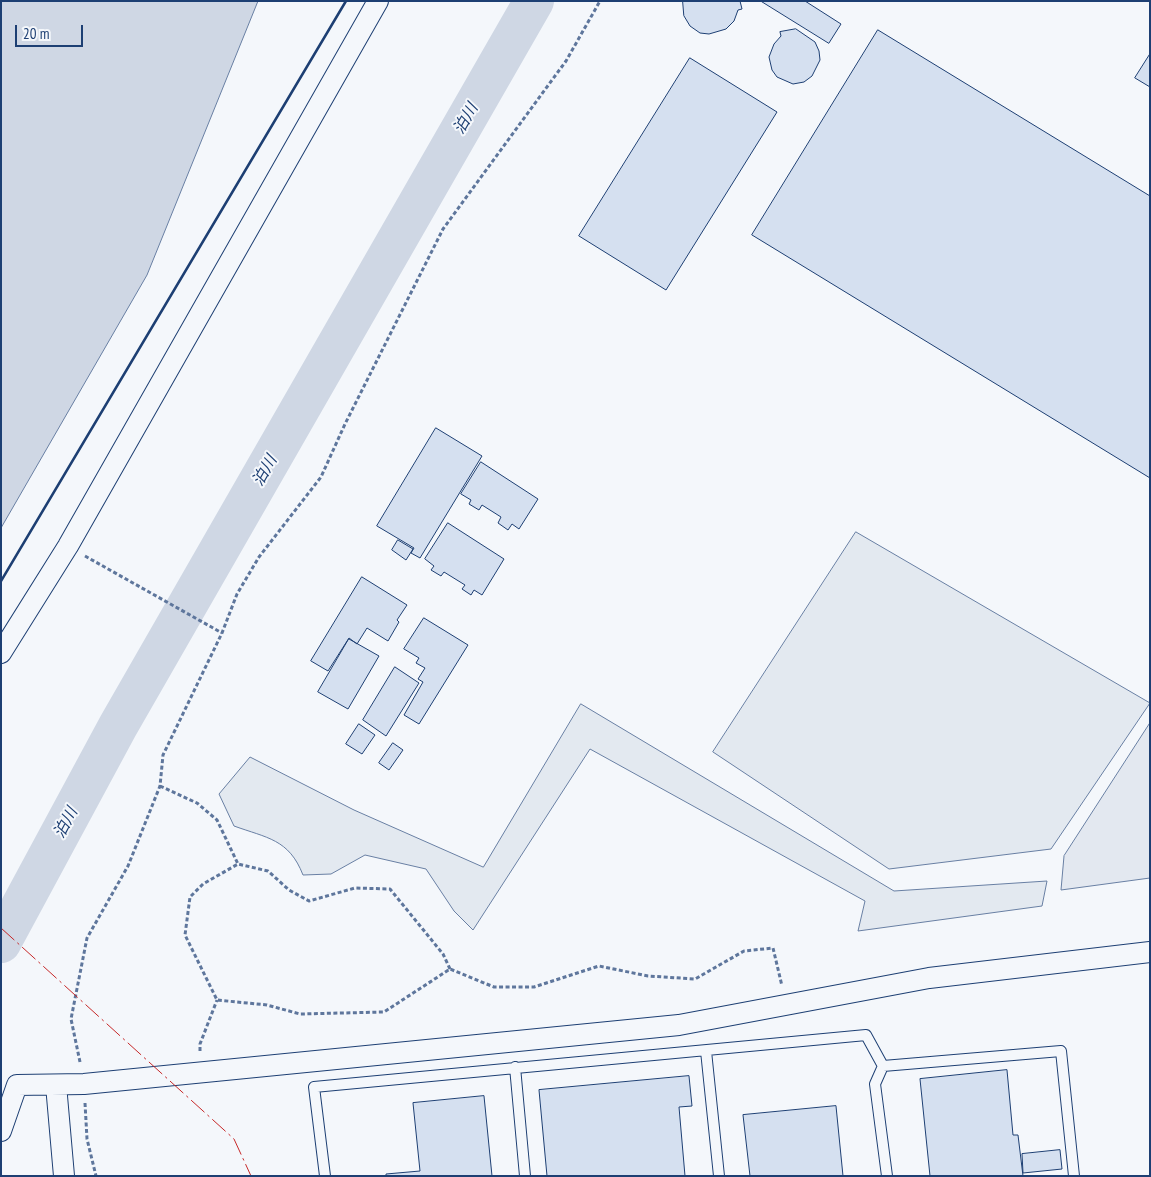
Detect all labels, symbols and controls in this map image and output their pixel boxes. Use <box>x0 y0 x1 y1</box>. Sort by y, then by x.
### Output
scale bar <box>18 15 85 47</box>
text: 20 m <box>23 24 49 43</box>
water label: 泊川 <box>450 100 482 138</box>
water label: 泊川 <box>249 452 281 490</box>
water label: 泊川 <box>50 804 82 842</box>

